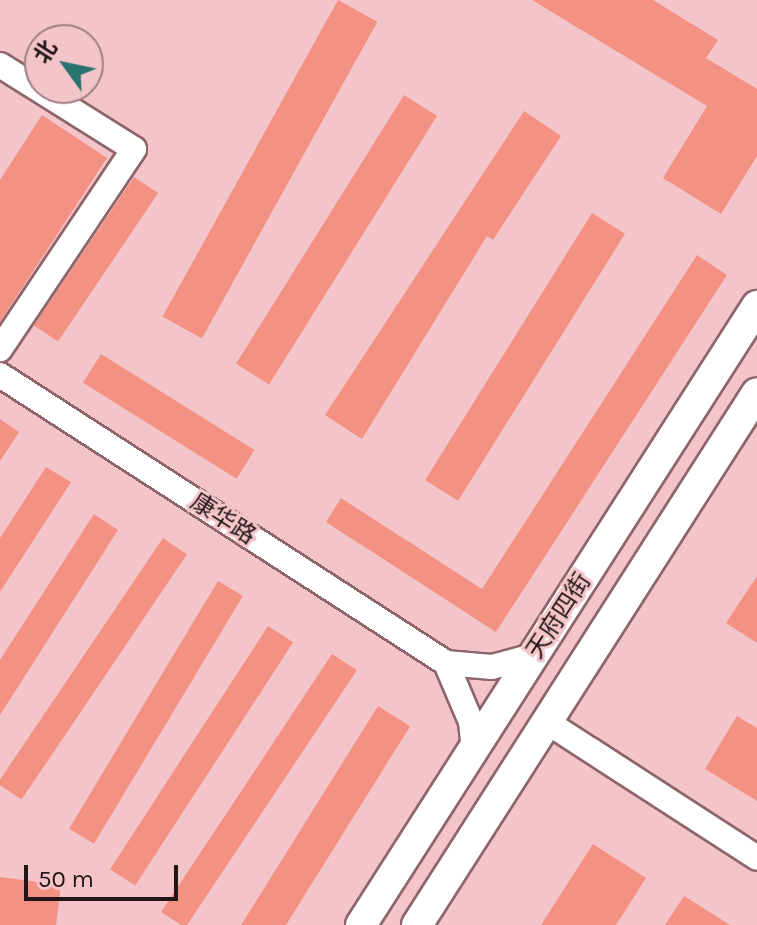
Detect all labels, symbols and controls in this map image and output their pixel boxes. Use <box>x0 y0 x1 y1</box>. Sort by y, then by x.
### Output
north arrow <box>24 24 104 104</box>
text: 北 <box>29 36 62 68</box>
street label: 康华路 <box>185 487 261 551</box>
street label: 天府四街 <box>521 568 597 664</box>
scale bar <box>28 849 182 899</box>
text: 50 m <box>38 865 94 893</box>

